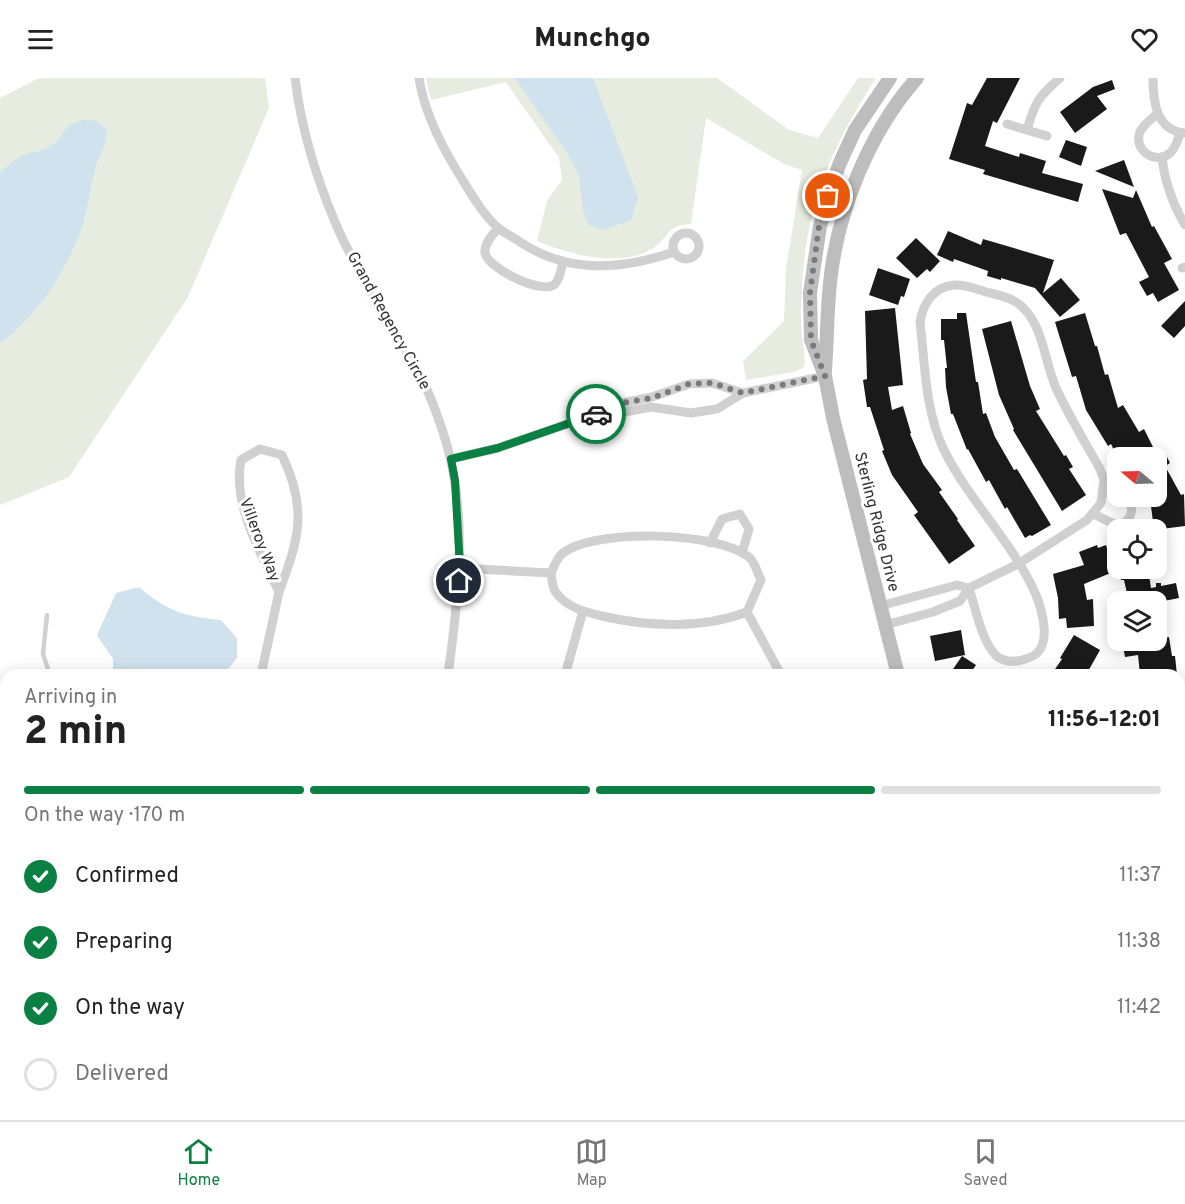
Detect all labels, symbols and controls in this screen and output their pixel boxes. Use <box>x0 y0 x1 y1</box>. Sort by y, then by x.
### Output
text: Munchgo <box>534 22 651 56</box>
icon: menu <box>24 23 57 56</box>
icon: heart <box>1128 23 1161 56</box>
pin <box>802 170 853 221</box>
icon: bag <box>811 179 844 212</box>
street label: Grand Regency Circle <box>342 248 434 394</box>
courier <box>566 384 626 444</box>
icon: car <box>580 398 613 431</box>
north arrow <box>1107 447 1167 507</box>
map controls <box>1107 447 1167 651</box>
street label: Sterling Ridge Drive <box>849 450 903 594</box>
street label: Villeroy Way <box>234 495 284 585</box>
button: locate <box>1107 519 1167 579</box>
pin <box>433 555 484 606</box>
icon: home <box>442 564 475 597</box>
button: layers <box>1107 591 1167 651</box>
text: Arriving in <box>24 685 117 711</box>
text: 11:56–12:01 <box>1048 707 1161 734</box>
text: 2 min <box>24 709 127 758</box>
text: On the way · 170 m <box>24 803 185 829</box>
icon: check <box>24 860 57 893</box>
text: Confirmed <box>75 863 179 890</box>
text: 11:37 <box>1119 863 1161 889</box>
icon: check <box>24 926 57 959</box>
text: Preparing <box>75 929 173 956</box>
text: 11:38 <box>1117 929 1161 955</box>
icon: check <box>24 992 57 1025</box>
text: On the way <box>75 995 185 1022</box>
text: 11:42 <box>1117 995 1161 1021</box>
text: Delivered <box>75 1061 169 1088</box>
tab: Home <box>178 1135 220 1191</box>
tab: Map <box>575 1135 608 1191</box>
tab: Saved <box>963 1135 1007 1191</box>

